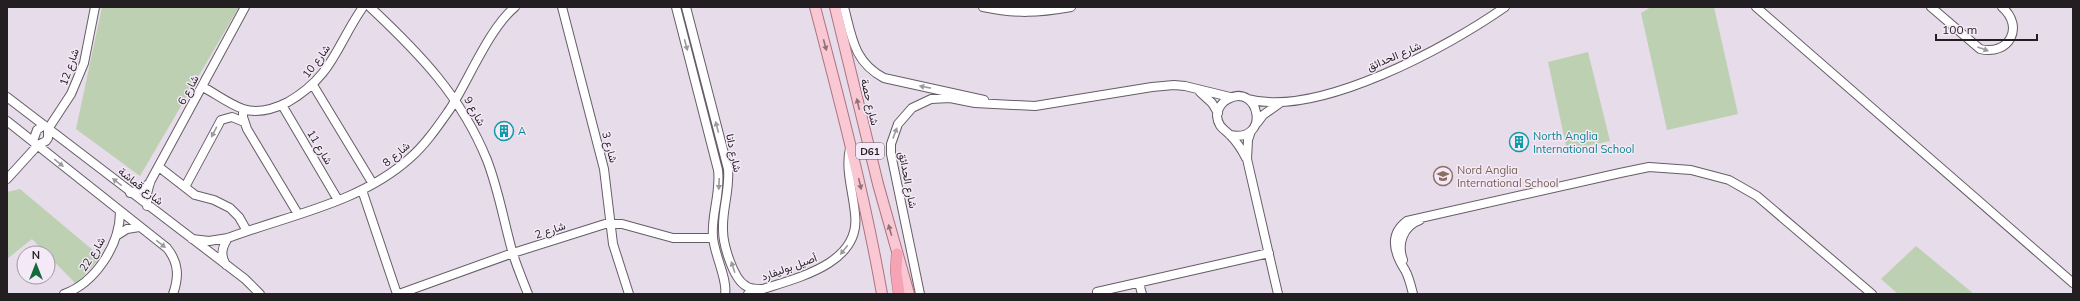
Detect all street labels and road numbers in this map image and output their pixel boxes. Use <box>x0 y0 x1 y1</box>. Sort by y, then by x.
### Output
street label: شارع الحدائق <box>1365 38 1424 75</box>
street label: شارع 10 <box>299 41 334 81</box>
street label: شارع 12 <box>56 46 83 88</box>
street label: شارع 6 <box>174 72 203 108</box>
street label: شارع حصة <box>857 77 882 127</box>
street label: شارع 9 <box>460 94 489 129</box>
street label: شارع 11 <box>303 127 336 168</box>
street label: شارع 3 <box>598 130 621 165</box>
street label: شارع دانا <box>722 133 745 174</box>
street label: شارع 8 <box>379 138 413 170</box>
road number: D61 <box>856 143 884 159</box>
street label: شارع الحدائق <box>895 150 920 210</box>
street label: شارع قماشة <box>115 164 167 209</box>
street label: شارع 2 <box>533 218 568 242</box>
street label: شارع 22 <box>76 234 109 274</box>
street label: أصيل بوليفارد <box>759 250 819 284</box>

